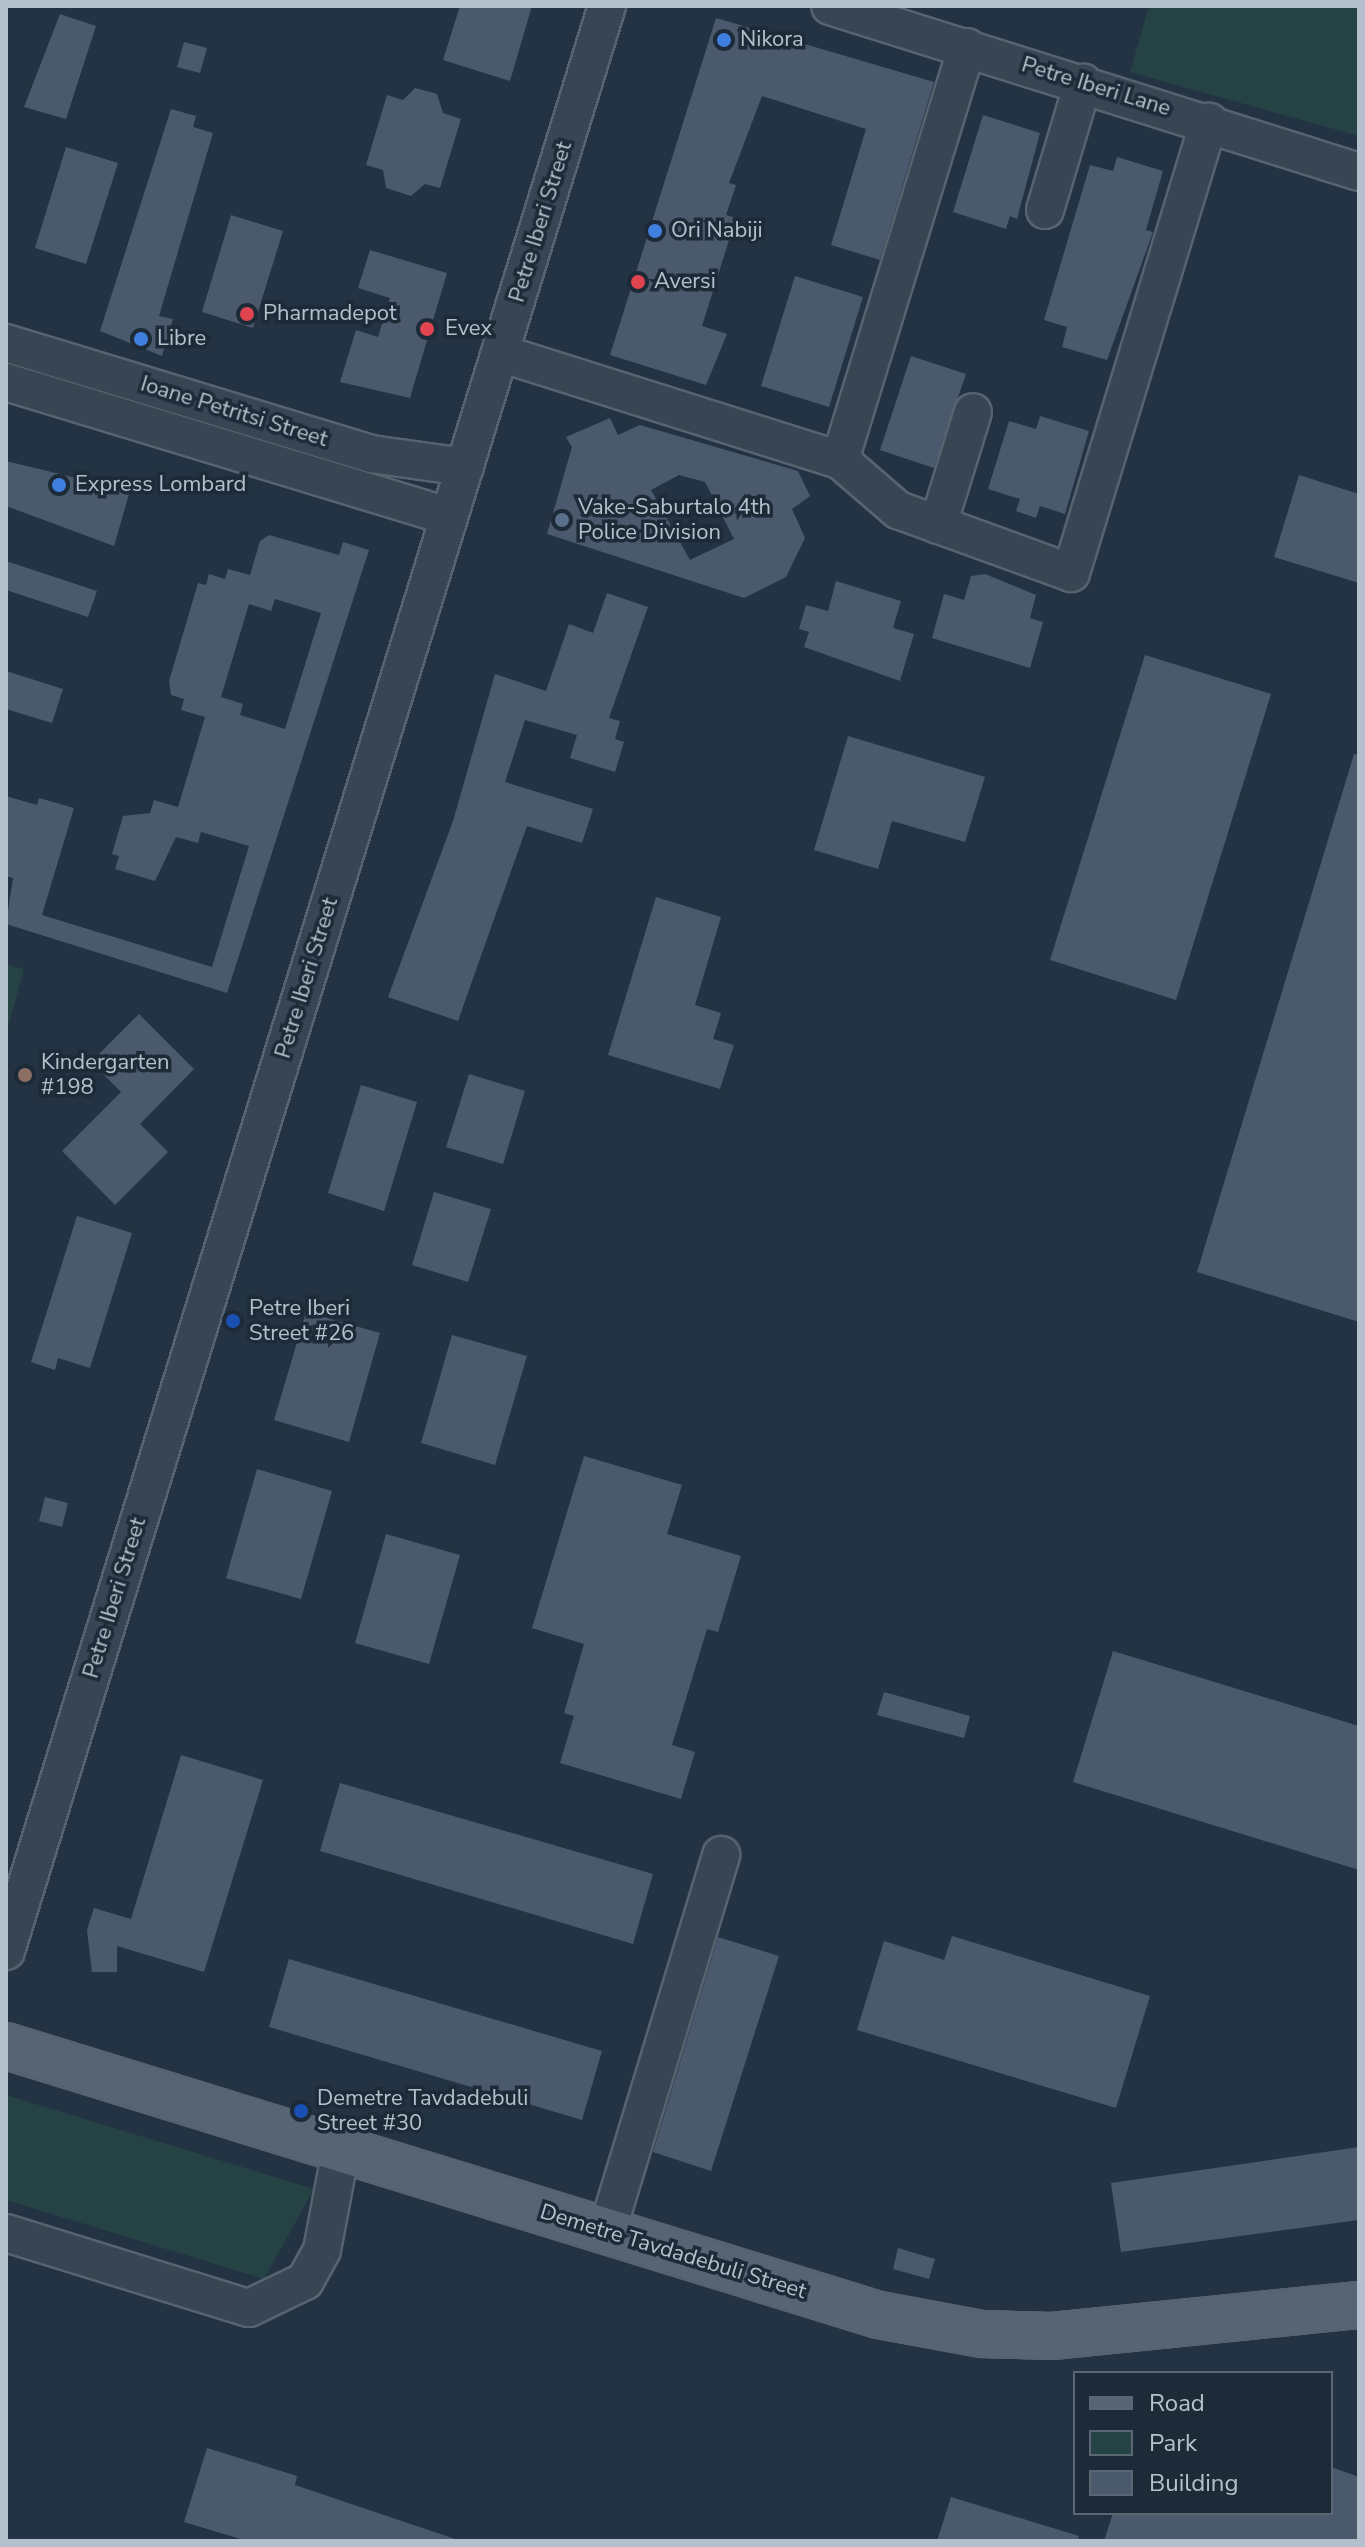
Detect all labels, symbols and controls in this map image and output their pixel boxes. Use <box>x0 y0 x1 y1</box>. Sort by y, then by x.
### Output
place label: Nikora <box>740 27 804 53</box>
marker: Nikora <box>715 31 733 49</box>
street label: Petre Iberi Lane <box>1018 52 1174 122</box>
street label: Petre Iberi Street <box>504 138 578 306</box>
place label: Ori Nabiji <box>671 218 763 244</box>
marker: Ori Nabiji <box>646 222 664 240</box>
place label: Aversi <box>654 269 716 295</box>
marker: Aversi <box>629 273 647 291</box>
place label: Pharmadepot <box>263 301 397 327</box>
marker: Pharmadepot <box>238 305 256 323</box>
place label: Evex <box>445 316 492 342</box>
marker: Evex <box>416 318 438 340</box>
place label: Libre <box>157 326 206 352</box>
marker: Libre <box>132 330 150 348</box>
street label: Ioane Petritsi Street <box>137 371 331 453</box>
place label: Express Lombard <box>75 472 246 498</box>
marker: Express Lombard <box>50 476 68 494</box>
place label: Vake-Saburtalo 4th Police Division <box>578 494 771 546</box>
marker: Vake-Saburtalo 4th Police Division <box>553 511 571 529</box>
street label: Petre Iberi Street <box>270 894 344 1062</box>
place label: Kindergarten #198 <box>41 1049 169 1100</box>
marker: Kindergarten #198 <box>16 1066 34 1084</box>
place label: Petre Iberi Street #26 <box>249 1295 354 1346</box>
marker: Petre Iberi Street #26 <box>224 1312 242 1330</box>
street label: Petre Iberi Street <box>78 1514 152 1682</box>
place label: Demetre Tavdadebuli Street #30 <box>317 2085 528 2136</box>
marker: Demetre Tavdadebuli Street #30 <box>292 2102 310 2120</box>
street label: Demetre Tavdadebuli Street <box>537 2199 809 2305</box>
legend <box>1073 2371 1333 2515</box>
text: Road <box>1149 2387 1205 2419</box>
text: Park <box>1149 2427 1197 2459</box>
text: Building <box>1149 2467 1239 2499</box>

